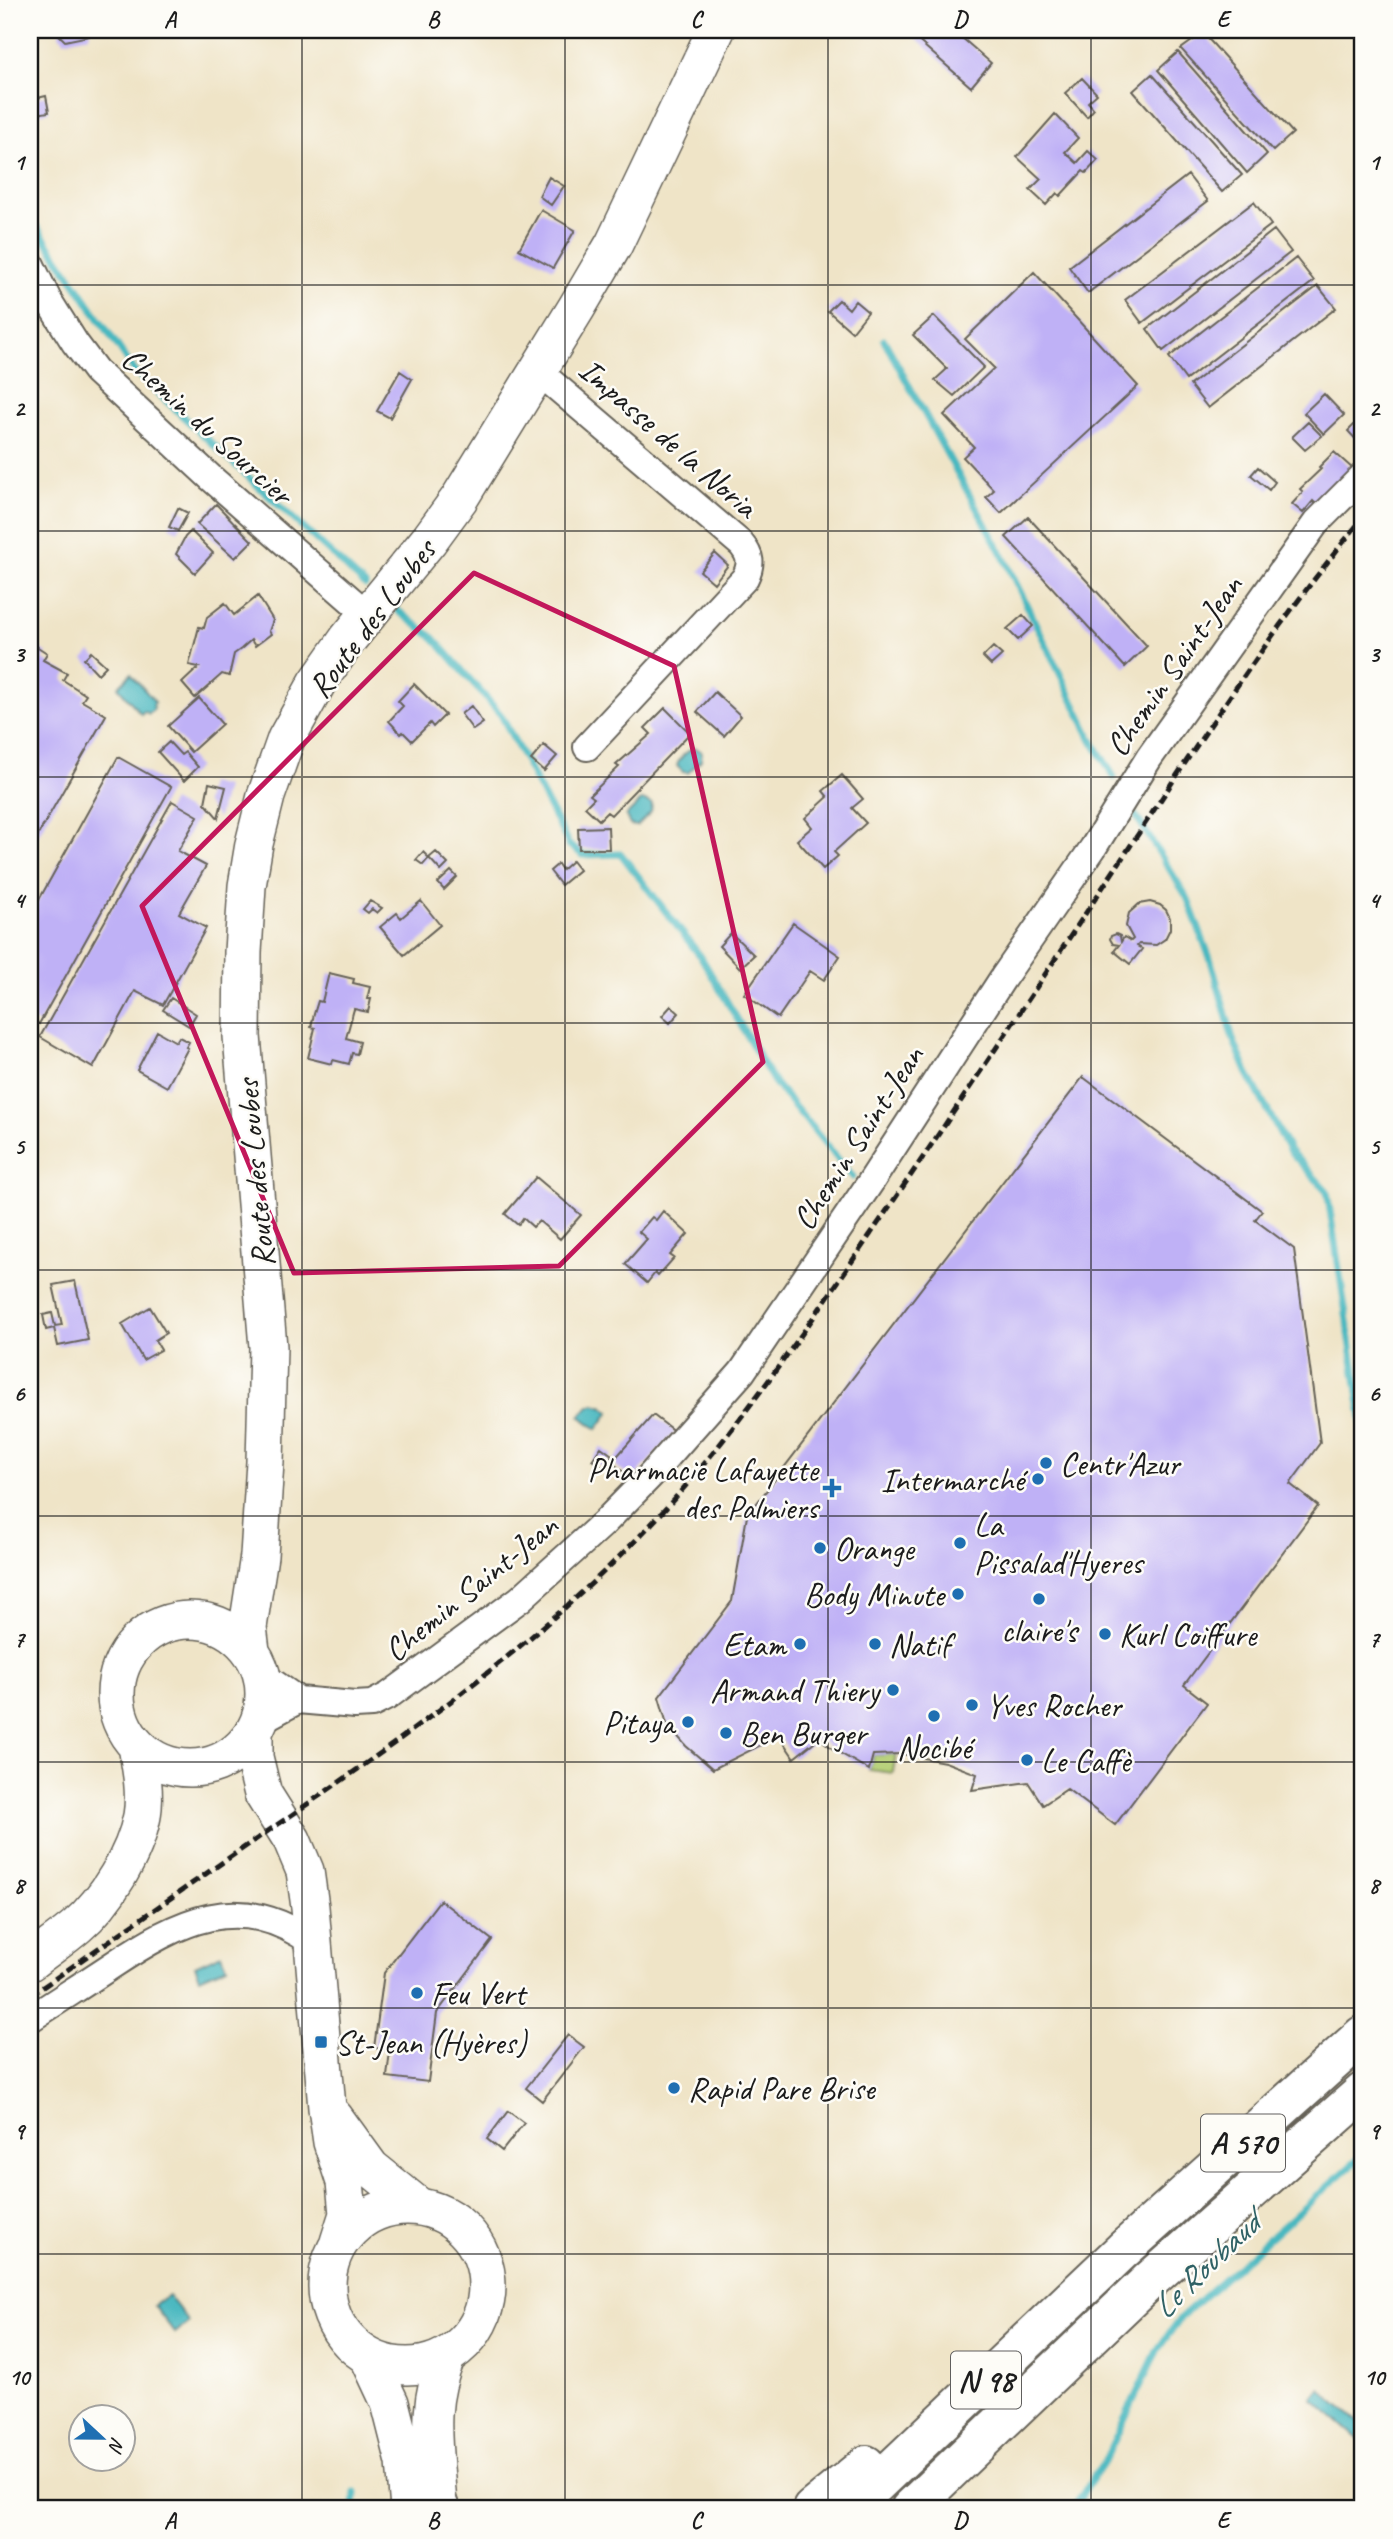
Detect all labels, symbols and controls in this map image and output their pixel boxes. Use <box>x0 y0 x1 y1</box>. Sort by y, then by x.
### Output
text: A <box>164 5 178 34</box>
text: B <box>427 5 441 34</box>
text: C <box>691 5 705 34</box>
text: D <box>953 5 969 34</box>
text: E <box>1217 5 1233 34</box>
text: 1 <box>14 148 27 177</box>
text: 1 <box>1369 148 1382 177</box>
street label: Chemin du Sourcier <box>113 338 304 516</box>
street label: Impasse de la Noria <box>570 349 768 529</box>
text: 2 <box>14 394 27 423</box>
text: 2 <box>1369 394 1382 423</box>
street label: Route des Loubes <box>298 529 447 706</box>
street label: Chemin Saint-Jean <box>1096 566 1252 764</box>
text: 3 <box>14 640 27 669</box>
text: 3 <box>1369 640 1382 669</box>
text: 4 <box>14 886 27 915</box>
text: 4 <box>1369 886 1382 915</box>
street label: Chemin Saint-Jean <box>783 1036 934 1238</box>
street label: Route des Loubes <box>226 1075 284 1268</box>
text: 5 <box>14 1132 26 1161</box>
text: 5 <box>1369 1132 1381 1161</box>
text: 6 <box>14 1379 27 1408</box>
text: 6 <box>1369 1379 1382 1408</box>
place label: Centr'Azur <box>1060 1443 1182 1485</box>
place label: Pharmacie Lafayette des Palmiers <box>587 1449 821 1529</box>
marker: Centr'Azur <box>1038 1455 1054 1471</box>
place label: Intermarché <box>881 1459 1029 1501</box>
marker: Intermarché <box>1030 1471 1046 1487</box>
marker: Pharmacie Lafayette des Palmiers <box>824 1480 840 1496</box>
street label: Chemin Saint-Jean <box>375 1504 567 1671</box>
place label: La Pissalad'Hyeres <box>974 1504 1145 1584</box>
place label: Orange <box>834 1528 916 1570</box>
marker: La Pissalad'Hyeres <box>952 1535 968 1551</box>
marker: Orange <box>812 1540 828 1556</box>
place label: Body Minute <box>804 1574 946 1616</box>
marker: Body Minute <box>950 1586 966 1602</box>
marker: claire's <box>1031 1591 1047 1607</box>
place label: claire's <box>1001 1610 1080 1652</box>
place label: Kurl Coiffure <box>1119 1614 1258 1656</box>
place label: Etam <box>723 1624 788 1666</box>
place label: Natif <box>889 1624 956 1666</box>
text: 7 <box>14 1625 27 1654</box>
text: 7 <box>1369 1625 1382 1654</box>
marker: Kurl Coiffure <box>1097 1626 1113 1642</box>
marker: Etam <box>792 1636 808 1652</box>
marker: Natif <box>867 1636 883 1652</box>
place label: Armand Thiery <box>710 1670 882 1712</box>
marker: Armand Thiery <box>885 1682 901 1698</box>
place label: Yves Rocher <box>986 1685 1123 1727</box>
marker: Yves Rocher <box>964 1697 980 1713</box>
place label: Pitaya <box>603 1702 676 1744</box>
marker: Nocibé <box>926 1708 942 1724</box>
place label: Ben Burger <box>740 1713 869 1755</box>
marker: Pitaya <box>680 1714 696 1730</box>
marker: Ben Burger <box>718 1725 734 1741</box>
place label: Nocibé <box>897 1727 976 1769</box>
place label: Le Caffè <box>1041 1740 1132 1782</box>
marker: Le Caffè <box>1019 1752 1035 1768</box>
text: 8 <box>14 1871 27 1900</box>
text: 8 <box>1369 1871 1382 1900</box>
place label: Feu Vert <box>431 1973 528 2015</box>
marker: Feu Vert <box>409 1985 425 2001</box>
place label: St-Jean (Hyères) <box>335 2022 529 2064</box>
marker: St-Jean (Hyères) <box>313 2034 329 2050</box>
place label: Rapid Pare Brise <box>688 2068 877 2110</box>
marker: Rapid Pare Brise <box>666 2080 682 2096</box>
road number: A 570 <box>1201 2115 1285 2172</box>
text: 9 <box>14 2117 27 2146</box>
text: 9 <box>1369 2117 1382 2146</box>
water label: Le Roubaud <box>1141 2195 1277 2328</box>
road number: N 98 <box>951 2352 1021 2408</box>
text: 10 <box>9 2363 32 2392</box>
text: 10 <box>1364 2363 1387 2392</box>
north arrow <box>66 2402 136 2472</box>
text: N <box>102 2434 130 2457</box>
text: A <box>164 2506 178 2535</box>
text: B <box>427 2506 441 2535</box>
text: C <box>691 2506 705 2535</box>
text: D <box>953 2506 969 2535</box>
text: E <box>1217 2506 1233 2535</box>

